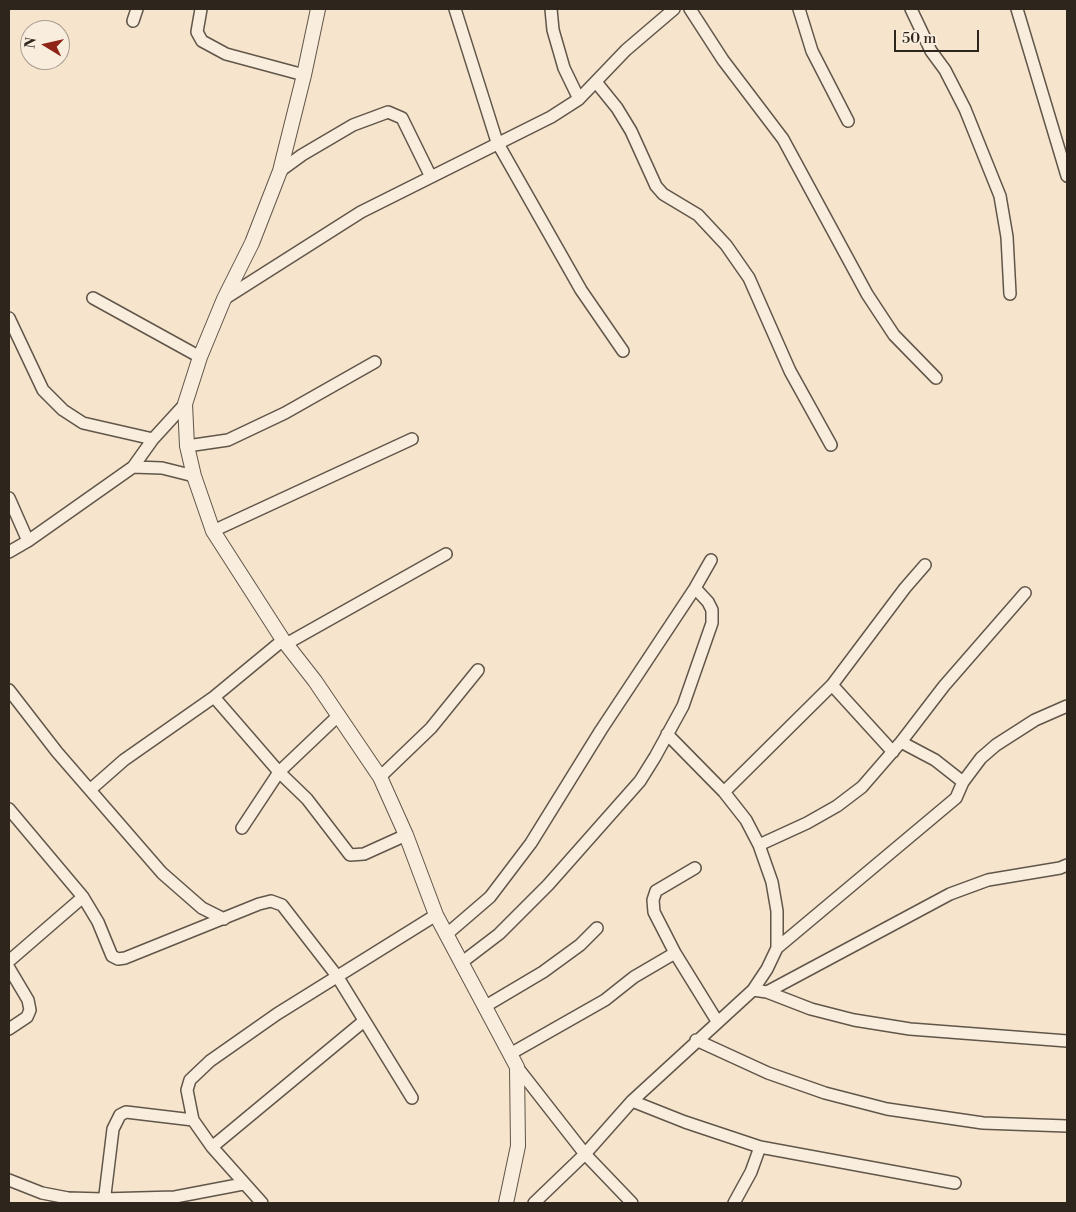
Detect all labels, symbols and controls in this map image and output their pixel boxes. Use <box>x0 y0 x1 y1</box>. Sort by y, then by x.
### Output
north arrow <box>20 20 70 70</box>
scale bar <box>896 20 981 52</box>
text: 50 m <box>902 29 936 48</box>
text: N <box>21 36 41 50</box>

